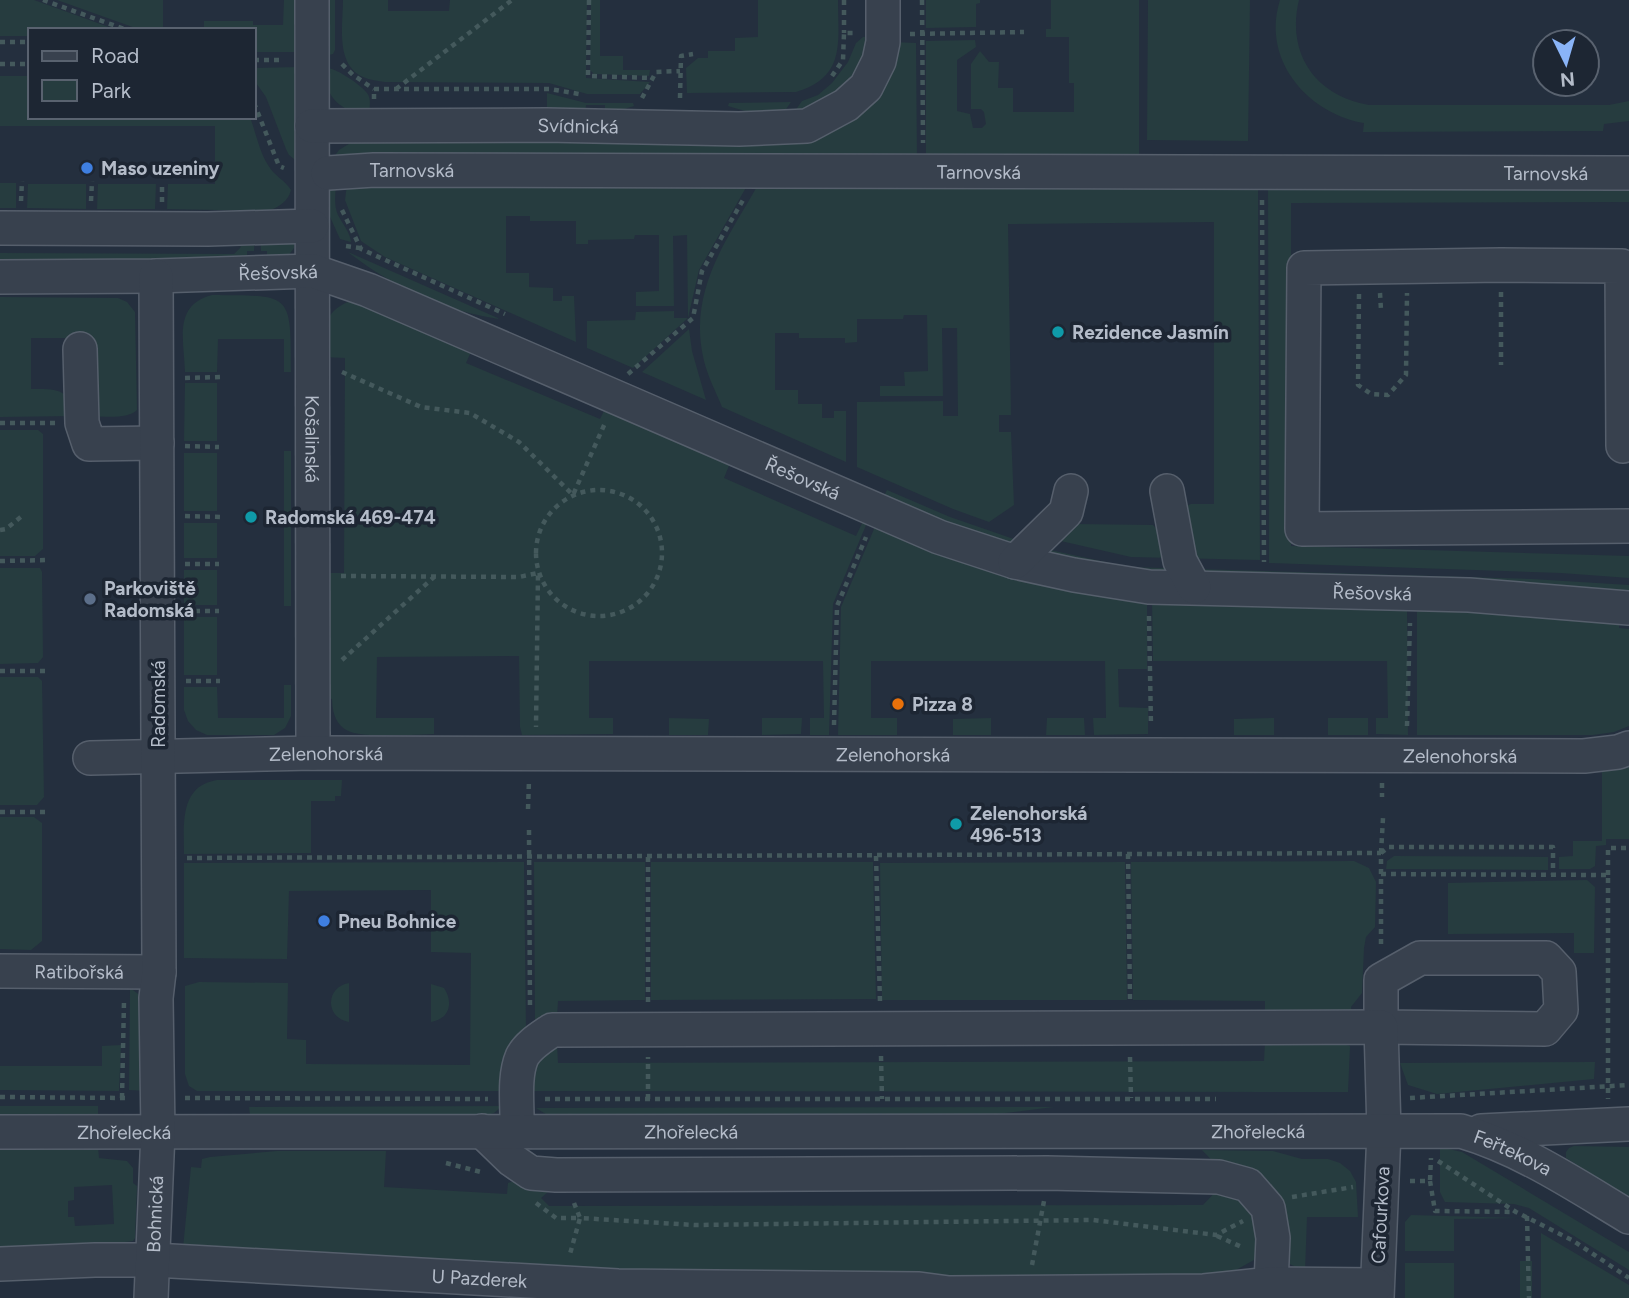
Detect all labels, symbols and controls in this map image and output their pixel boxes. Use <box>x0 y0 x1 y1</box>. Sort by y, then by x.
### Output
legend <box>28 28 256 119</box>
north arrow <box>1531 28 1601 98</box>
text: Road <box>91 43 139 68</box>
text: N <box>1559 67 1576 92</box>
text: Park <box>91 78 132 103</box>
street label: Svídnická <box>537 114 619 139</box>
place label: Maso uzeniny <box>101 157 220 180</box>
street label: Tarnovská <box>370 159 454 182</box>
marker: Maso uzeniny <box>79 160 95 176</box>
street label: Tarnovská <box>937 161 1021 184</box>
street label: Tarnovská <box>1504 162 1588 185</box>
street label: Řešovská <box>238 260 318 285</box>
place label: Rezidence Jasmín <box>1072 321 1229 344</box>
marker: Rezidence Jasmín <box>1050 324 1066 340</box>
street label: Košalinská <box>301 395 324 483</box>
street label: Řešovská <box>762 452 844 505</box>
place label: Radomská 469-474 <box>265 506 436 529</box>
marker: Radomská 469-474 <box>243 509 259 525</box>
place label: Parkoviště Radomská <box>104 577 196 622</box>
street label: Řešovská <box>1332 581 1412 606</box>
marker: Parkoviště Radomská <box>82 591 98 607</box>
street label: Radomská <box>147 660 170 748</box>
place label: Pizza 8 <box>912 693 973 716</box>
marker: Pizza 8 <box>890 696 906 712</box>
street label: Zelenohorská <box>269 742 383 766</box>
street label: Zelenohorská <box>836 743 950 767</box>
street label: Zelenohorská <box>1403 745 1517 768</box>
place label: Zelenohorská 496-513 <box>970 802 1087 847</box>
marker: Zelenohorská 496-513 <box>948 816 964 832</box>
place label: Pneu Bohnice <box>338 910 457 933</box>
marker: Pneu Bohnice <box>316 913 332 929</box>
street label: Ratibořská <box>34 960 124 984</box>
street label: Zhořelecká <box>644 1120 738 1144</box>
street label: Zhořelecká <box>1211 1120 1305 1143</box>
street label: Zhořelecká <box>77 1121 171 1144</box>
street label: Feřtekova <box>1470 1125 1556 1181</box>
street label: Cafourkova <box>1366 1166 1395 1264</box>
street label: Bohnická <box>142 1175 168 1253</box>
street label: U Pazderek <box>431 1265 528 1293</box>

